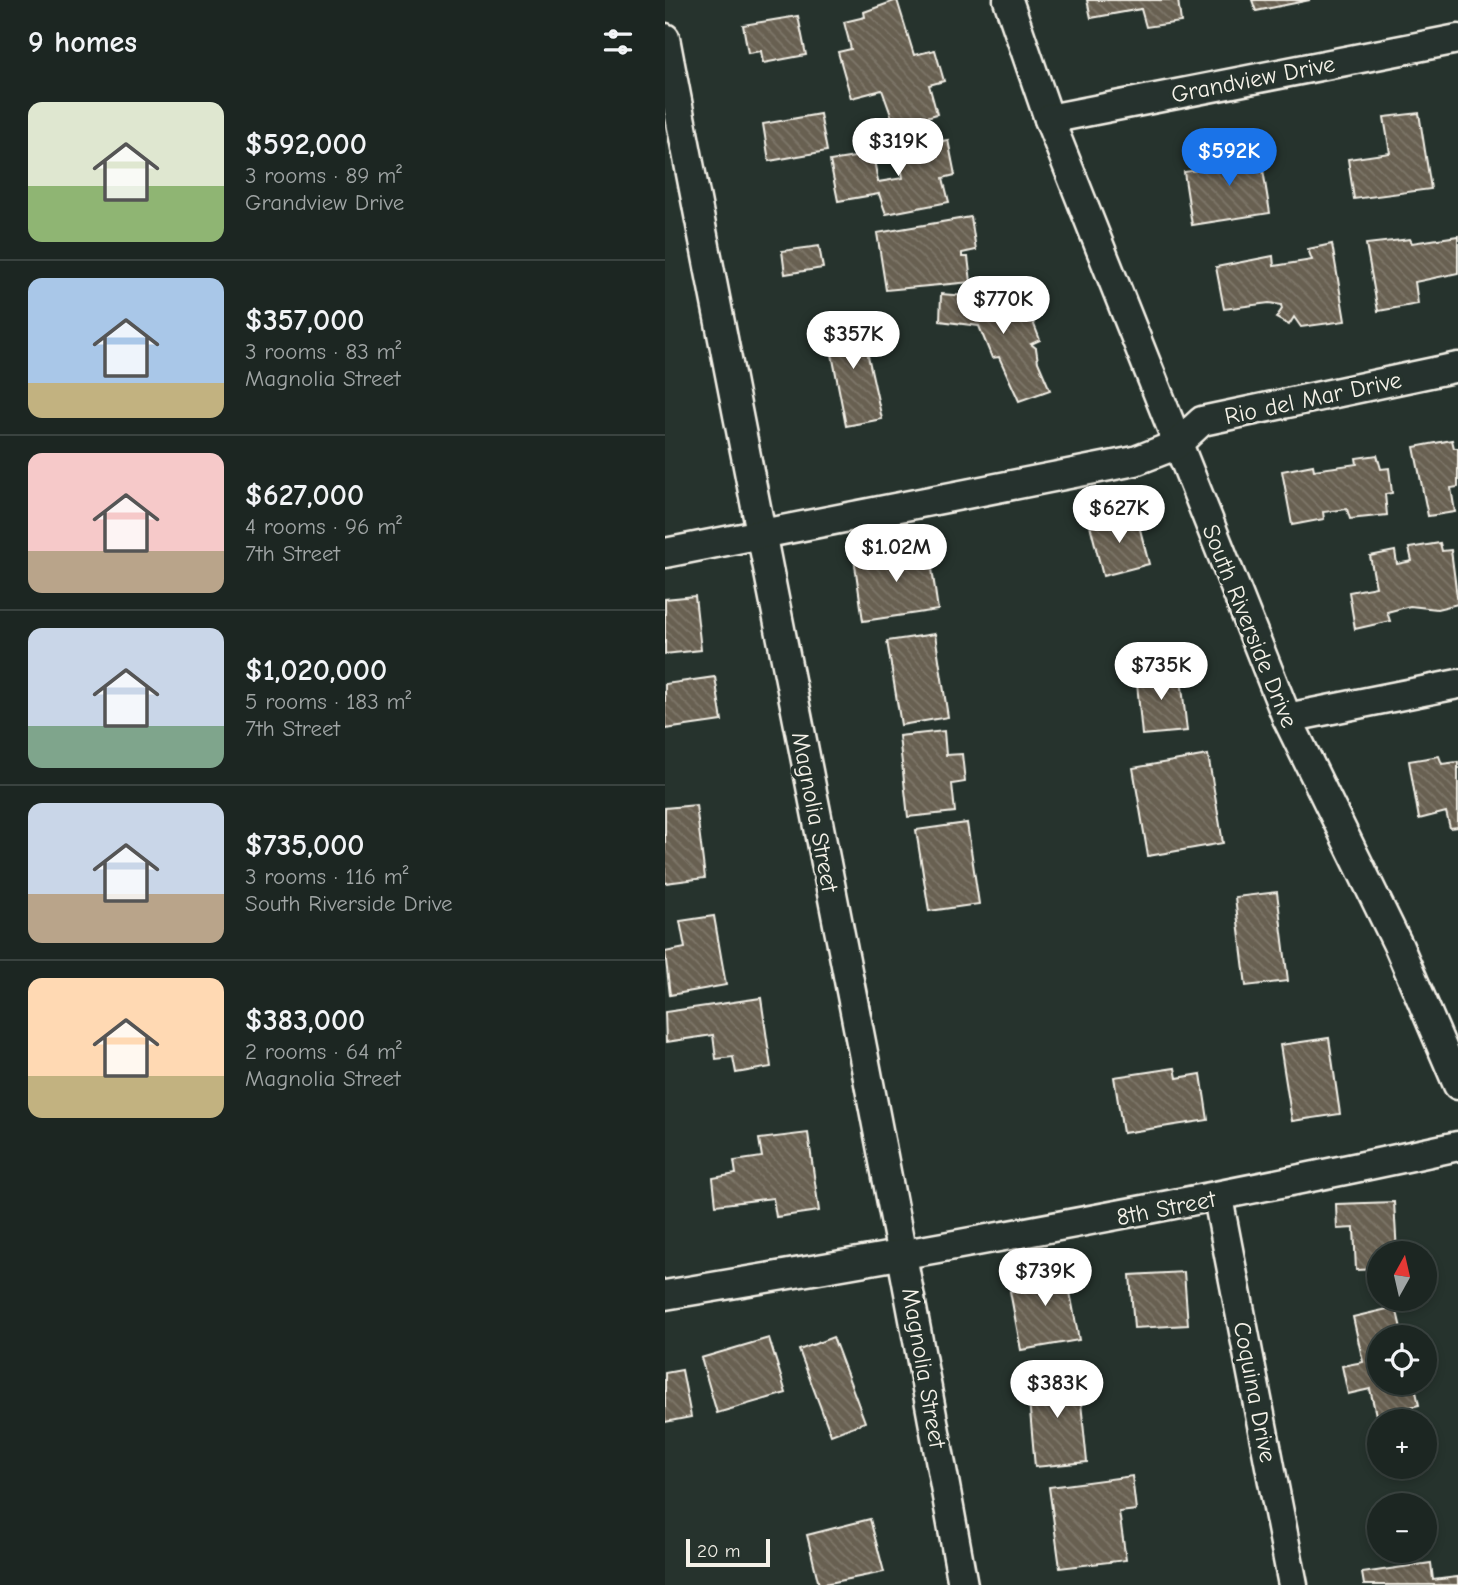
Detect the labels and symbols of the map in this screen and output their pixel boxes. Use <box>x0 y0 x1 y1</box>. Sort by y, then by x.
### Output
street label: Grandview Drive <box>1169 49 1337 109</box>
pin: $319K <box>849 118 947 178</box>
pin: $592K <box>1180 128 1278 188</box>
pin: $770K <box>954 276 1052 336</box>
pin: $357K <box>804 312 902 371</box>
street label: Rio del Mar Drive <box>1222 366 1404 430</box>
pin: $627K <box>1070 486 1168 545</box>
street label: South Riverside Drive <box>1196 520 1304 732</box>
pin: $1.02M <box>839 524 953 584</box>
pin: $735K <box>1112 642 1210 702</box>
street label: Magnolia Street <box>786 730 844 895</box>
street label: 8th Street <box>1114 1184 1219 1231</box>
north arrow <box>1367 1241 1437 1311</box>
pin: $739K <box>996 1248 1094 1308</box>
street label: Magnolia Street <box>896 1286 952 1452</box>
street label: Coquina Drive <box>1228 1319 1282 1465</box>
pin: $383K <box>1008 1360 1106 1420</box>
scale bar <box>686 1536 770 1568</box>

